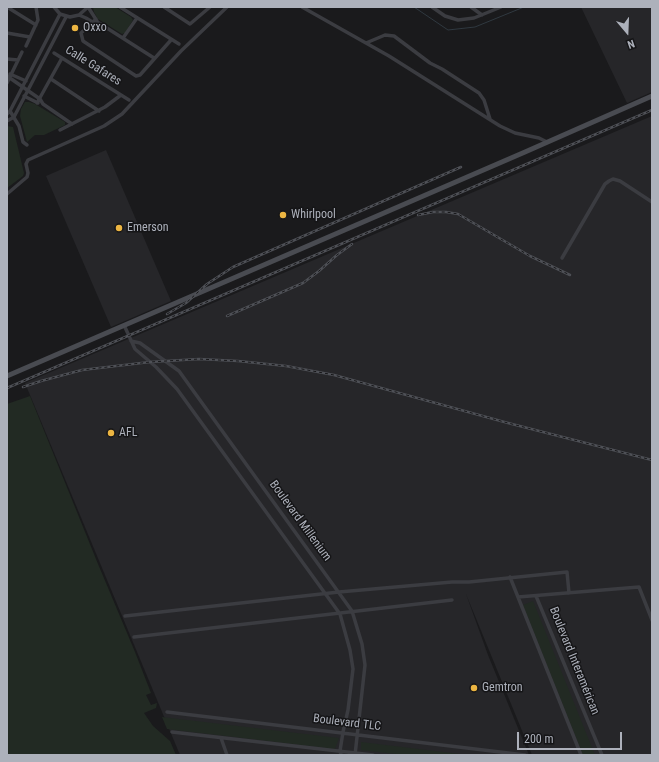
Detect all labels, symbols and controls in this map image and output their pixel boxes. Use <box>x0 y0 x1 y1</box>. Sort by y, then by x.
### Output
north arrow <box>607 12 647 52</box>
place label: Oxxo <box>83 21 107 35</box>
marker: Oxxo <box>70 23 80 33</box>
text: N <box>626 37 636 51</box>
street label: Calle Gafares <box>62 43 124 89</box>
place label: Whirlpool <box>291 208 336 222</box>
marker: Whirlpool <box>278 210 288 220</box>
place label: Emerson <box>127 221 169 235</box>
marker: Emerson <box>114 223 124 233</box>
place label: AFL <box>119 426 137 440</box>
marker: AFL <box>106 428 116 438</box>
street label: Boulevard Millenium <box>266 478 334 564</box>
street label: Boulevard Interamérican <box>546 605 602 717</box>
place label: Gemtron <box>482 681 523 695</box>
marker: Gemtron <box>469 683 479 693</box>
street label: Boulevard TLC <box>312 712 382 734</box>
scale bar <box>519 724 624 750</box>
text: 200 m <box>524 732 554 746</box>

